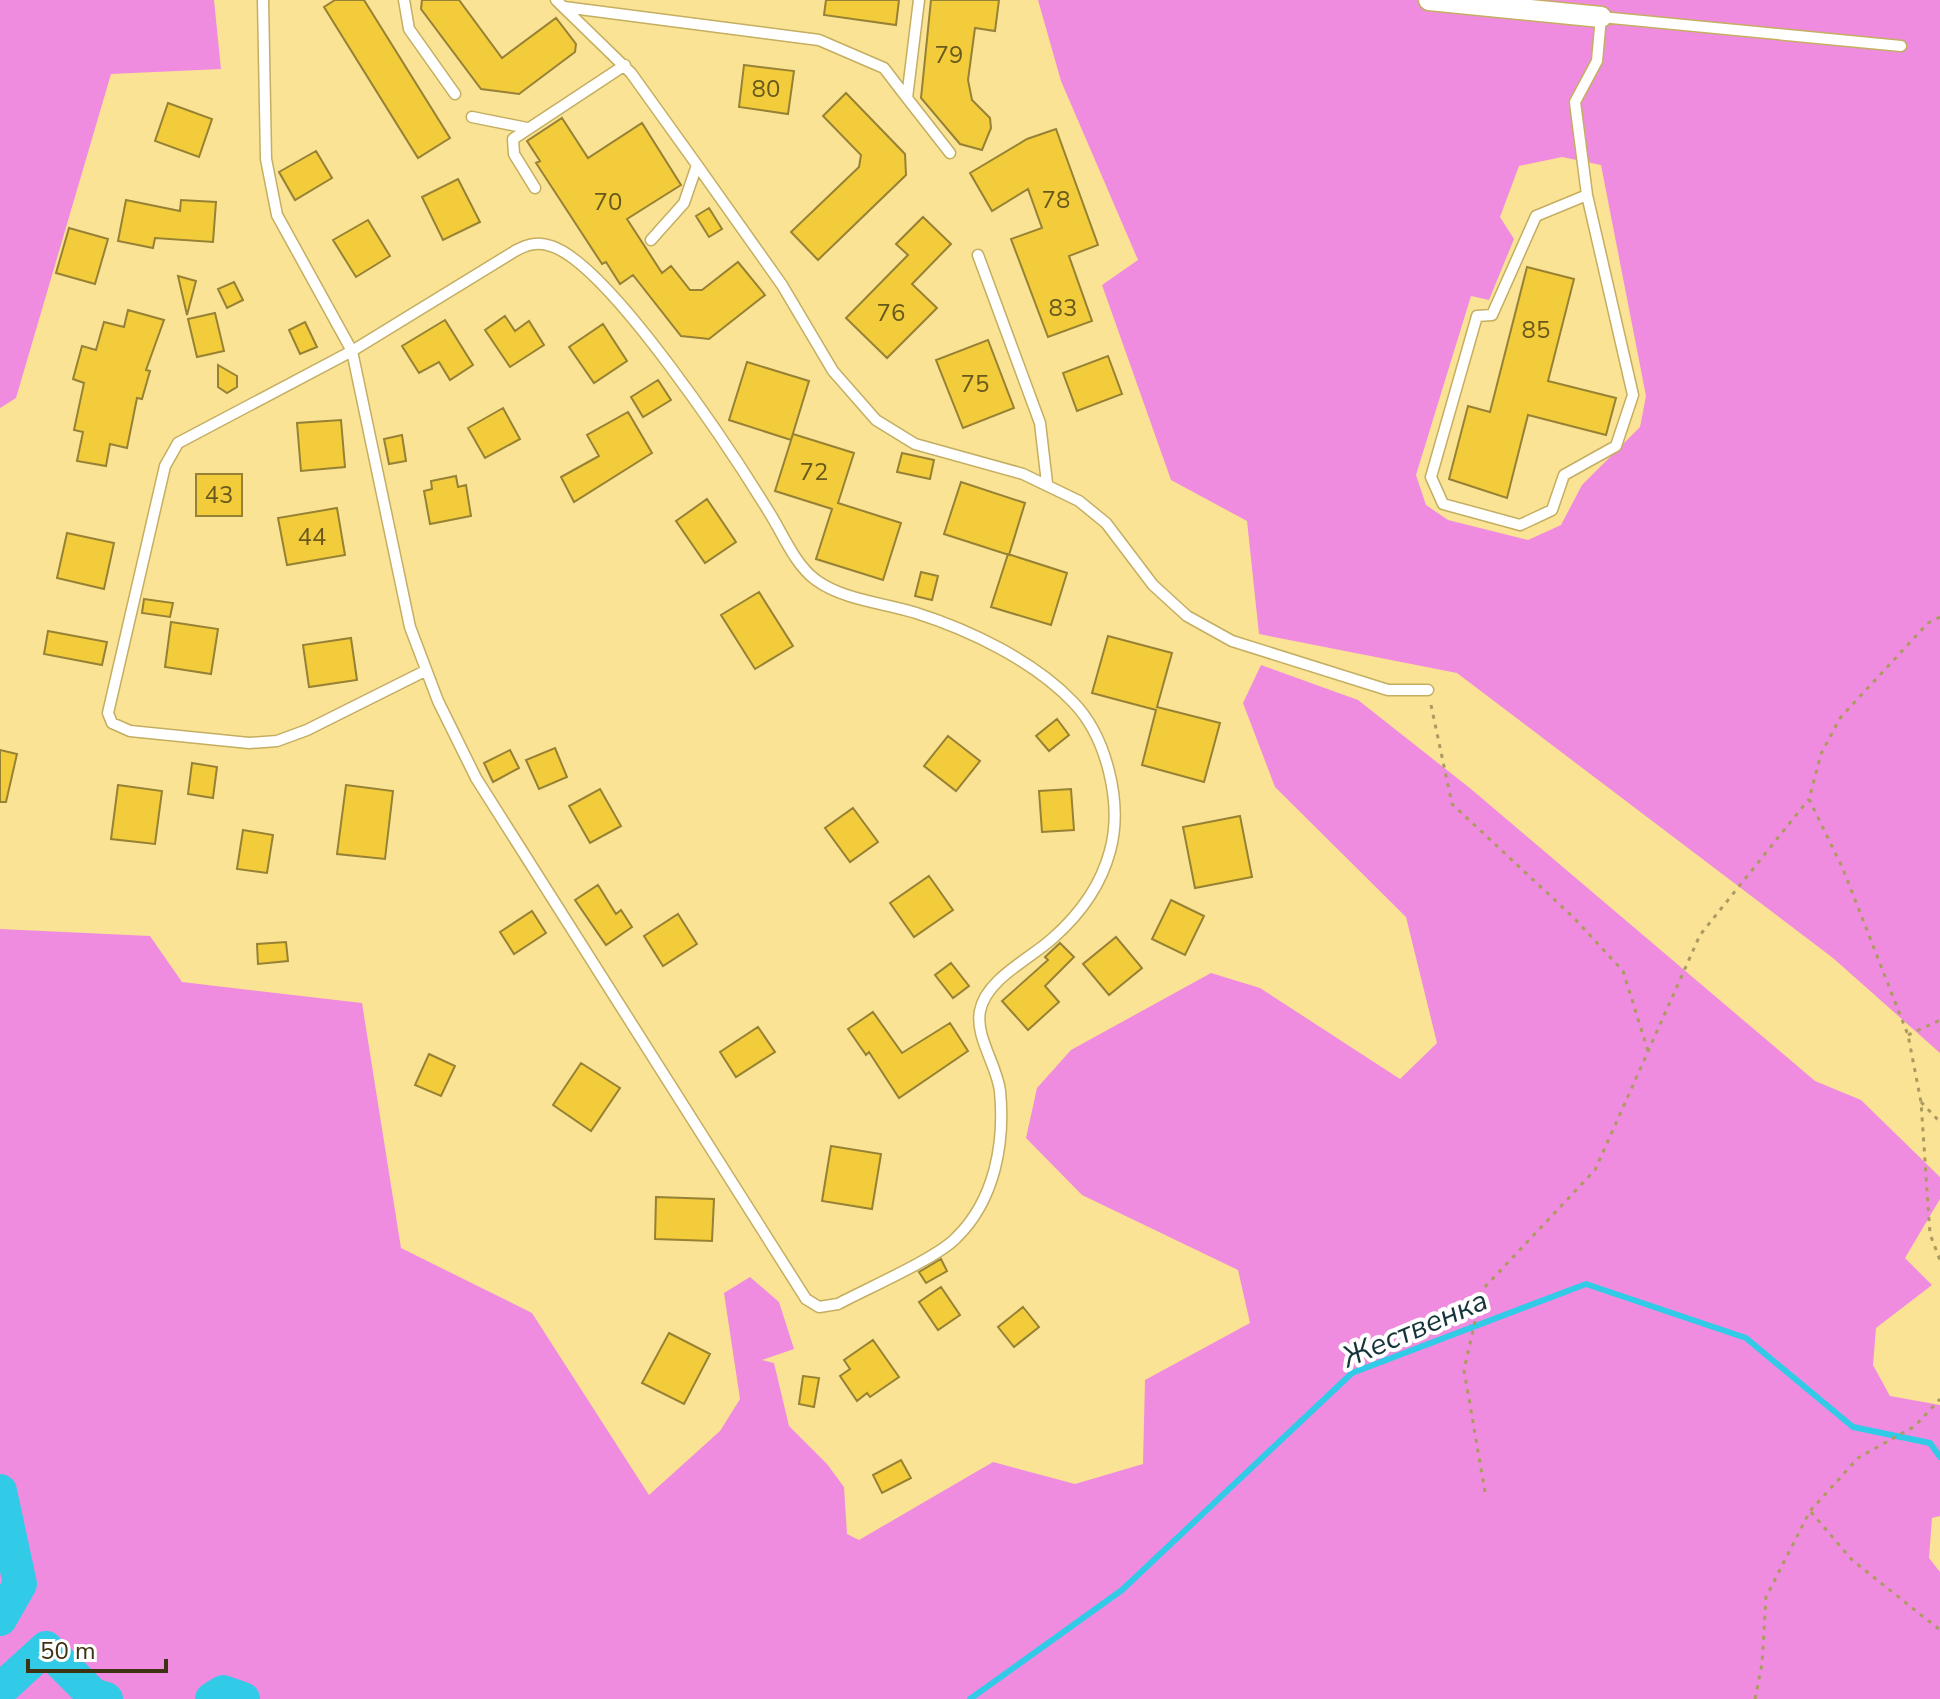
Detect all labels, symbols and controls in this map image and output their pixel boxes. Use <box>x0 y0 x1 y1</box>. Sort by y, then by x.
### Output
house number: 79 <box>935 39 963 71</box>
house number: 80 <box>752 73 780 105</box>
house number: 78 <box>1042 184 1070 216</box>
house number: 70 <box>594 186 622 218</box>
house number: 83 <box>1049 292 1077 324</box>
house number: 76 <box>877 297 905 329</box>
house number: 85 <box>1522 314 1550 346</box>
house number: 75 <box>961 368 989 400</box>
house number: 72 <box>800 456 828 488</box>
house number: 43 <box>205 479 233 511</box>
house number: 44 <box>298 521 326 553</box>
water label: Жественка <box>1335 1280 1494 1379</box>
scale bar <box>28 1623 166 1673</box>
text: 50 m <box>40 1635 96 1667</box>

